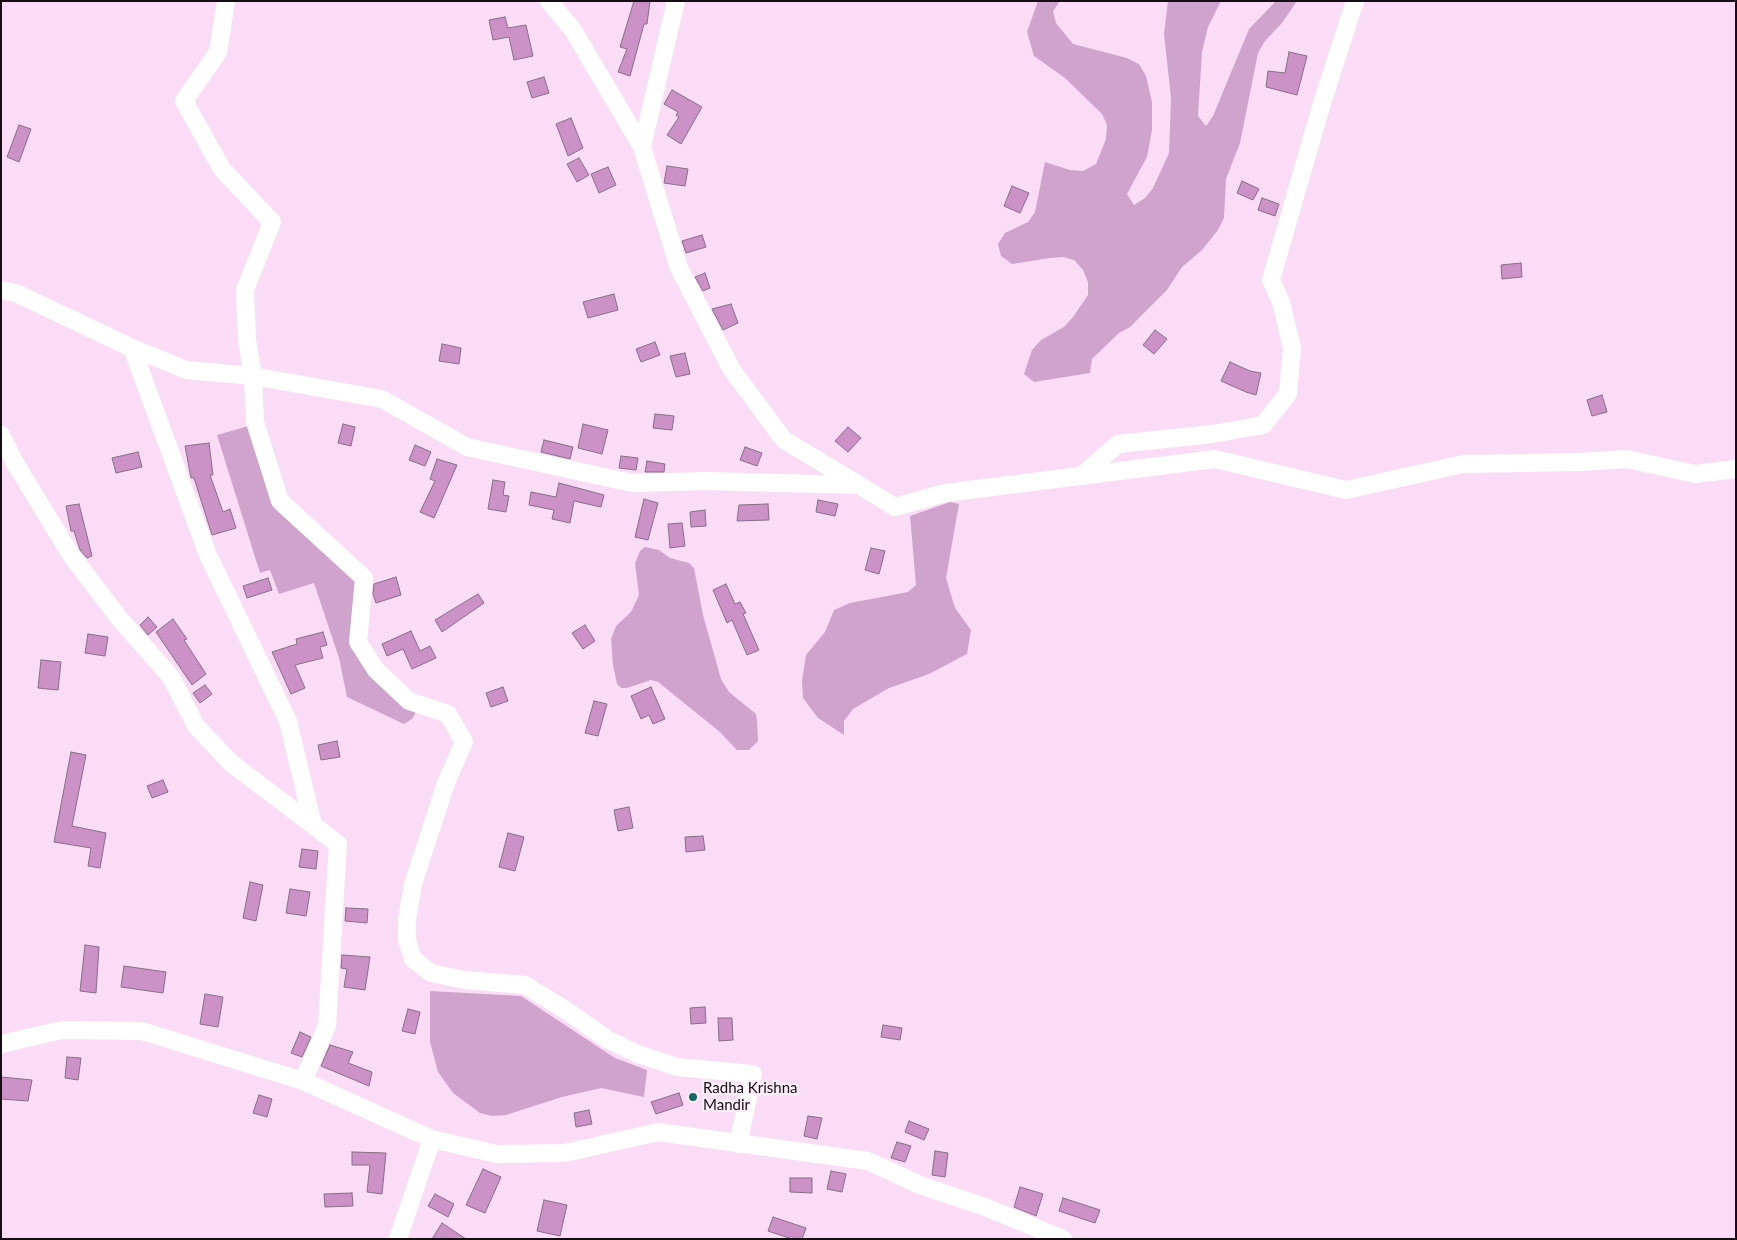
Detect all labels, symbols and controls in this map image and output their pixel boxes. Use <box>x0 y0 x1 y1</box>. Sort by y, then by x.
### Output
place label: Radha Krishna Mandir <box>703 1079 797 1114</box>
marker: Radha Krishna Mandir <box>687 1091 699 1103</box>

